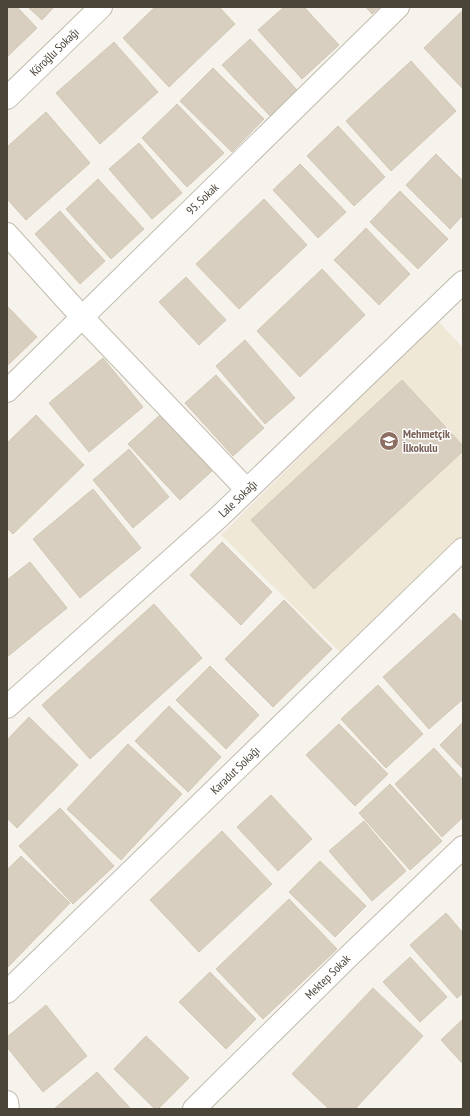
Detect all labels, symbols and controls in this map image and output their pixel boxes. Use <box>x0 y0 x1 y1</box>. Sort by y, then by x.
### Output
street label: Köroğlu Sokağı <box>26 25 82 79</box>
street label: 95. Sokak <box>183 179 222 218</box>
place label: Mehmetçik İlkokulu <box>403 426 450 455</box>
school or university icon: Mehmetçik İlkokulu <box>378 430 400 452</box>
street label: Lale Sokağı <box>215 476 260 520</box>
street label: Karadut Sokağı <box>207 743 262 797</box>
street label: Mektep Sokak <box>302 951 353 1002</box>

